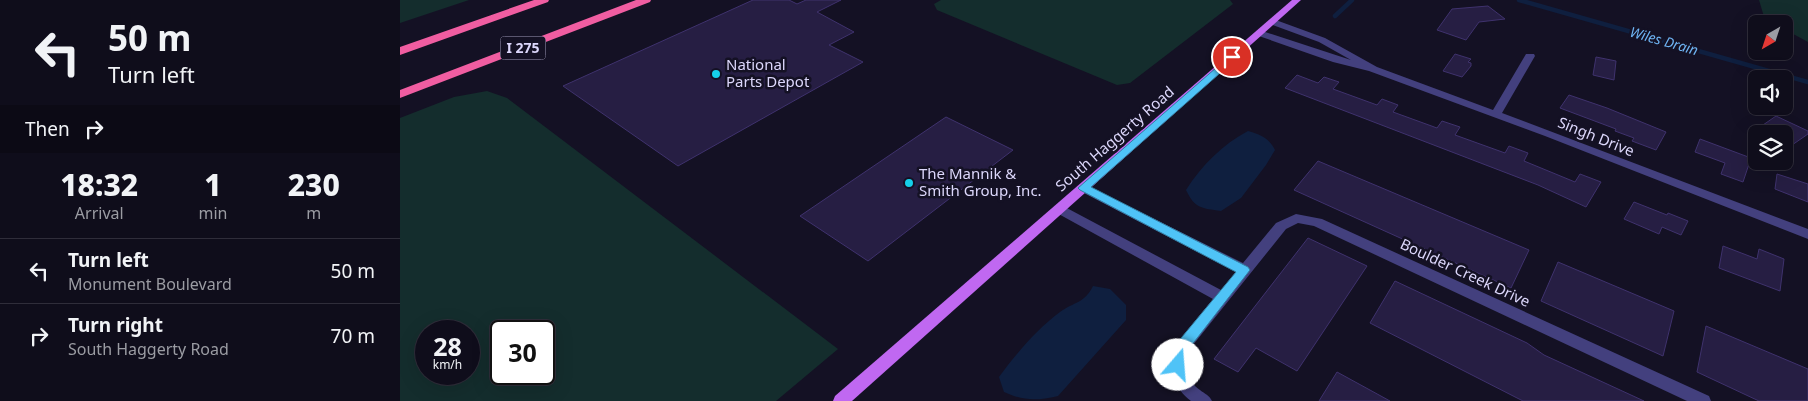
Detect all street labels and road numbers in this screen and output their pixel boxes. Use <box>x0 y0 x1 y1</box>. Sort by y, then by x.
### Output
road number: I 275 <box>500 36 546 59</box>
street label: South Haggerty Road <box>1051 81 1178 195</box>
street label: Singh Drive <box>1555 112 1638 160</box>
street label: Boulder Creek Drive <box>1397 233 1534 311</box>

